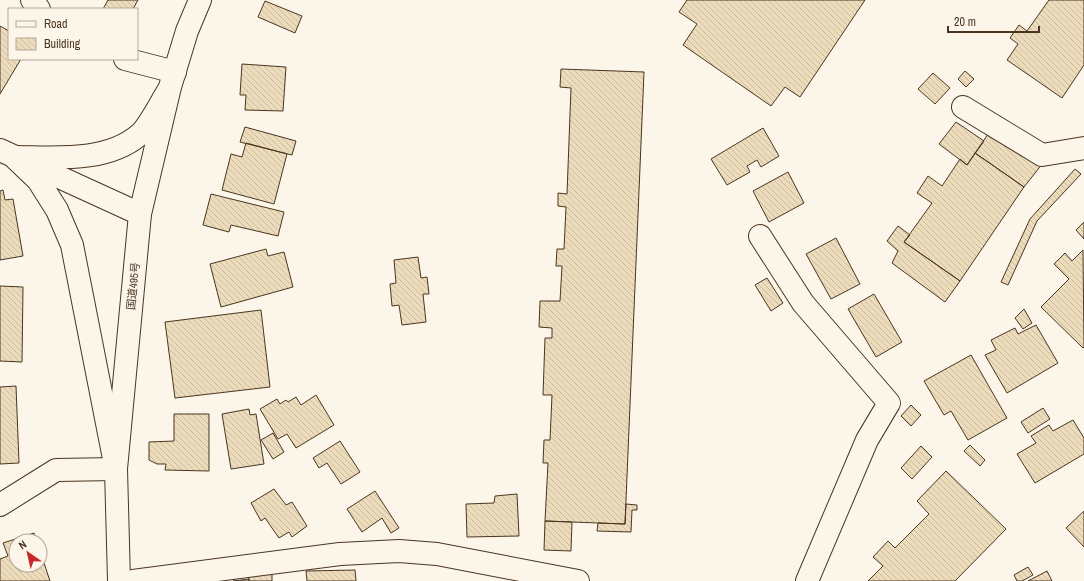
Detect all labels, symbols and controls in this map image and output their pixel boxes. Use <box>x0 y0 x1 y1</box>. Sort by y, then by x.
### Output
legend <box>8 8 138 60</box>
scale bar <box>948 8 1039 34</box>
text: 20 m <box>954 14 976 30</box>
text: Road <box>44 16 68 32</box>
text: Building <box>44 36 81 52</box>
street label: 国道495号 <box>124 261 142 311</box>
north arrow <box>8 533 48 573</box>
text: N <box>16 537 29 552</box>

